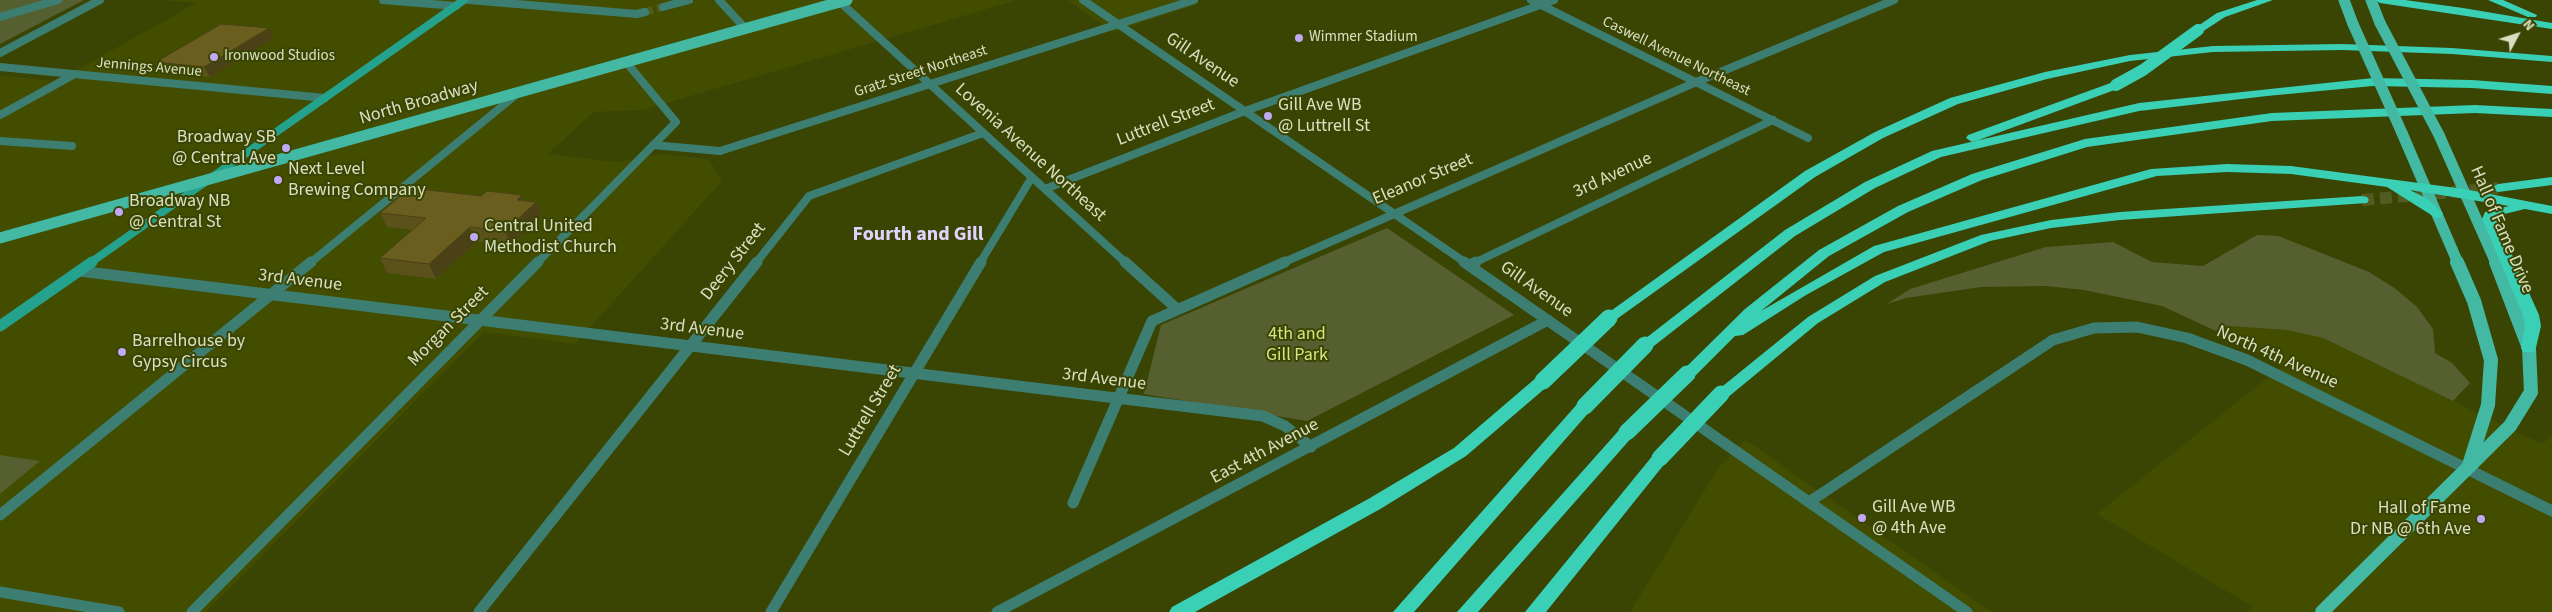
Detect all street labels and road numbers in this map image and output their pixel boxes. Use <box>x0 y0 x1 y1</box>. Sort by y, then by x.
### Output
street label: Caswell Avenue Northeast <box>1599 13 1753 101</box>
street label: Gill Avenue <box>1161 29 1243 93</box>
street label: Gratz Street Northeast <box>852 42 990 102</box>
street label: Jennings Avenue <box>95 54 203 82</box>
street label: North Broadway <box>357 76 481 130</box>
street label: Lovenia Avenue Northeast <box>950 79 1110 227</box>
street label: Luttrell Street <box>1114 94 1218 152</box>
street label: 3rd Avenue <box>1570 148 1656 204</box>
street label: Eleanor Street <box>1370 149 1476 211</box>
street label: Hall of Fame Drive <box>2464 163 2538 297</box>
street label: Deery Street <box>697 219 771 305</box>
street label: Gill Avenue <box>1495 257 1577 323</box>
street label: 3rd Avenue <box>257 265 343 297</box>
street label: Morgan Street <box>404 282 494 372</box>
street label: 3rd Avenue <box>659 314 745 346</box>
street label: North 4th Avenue <box>2213 321 2341 395</box>
street label: Luttrell Street <box>835 361 907 461</box>
street label: 3rd Avenue <box>1061 364 1147 396</box>
street label: East 4th Avenue <box>1207 414 1323 490</box>

